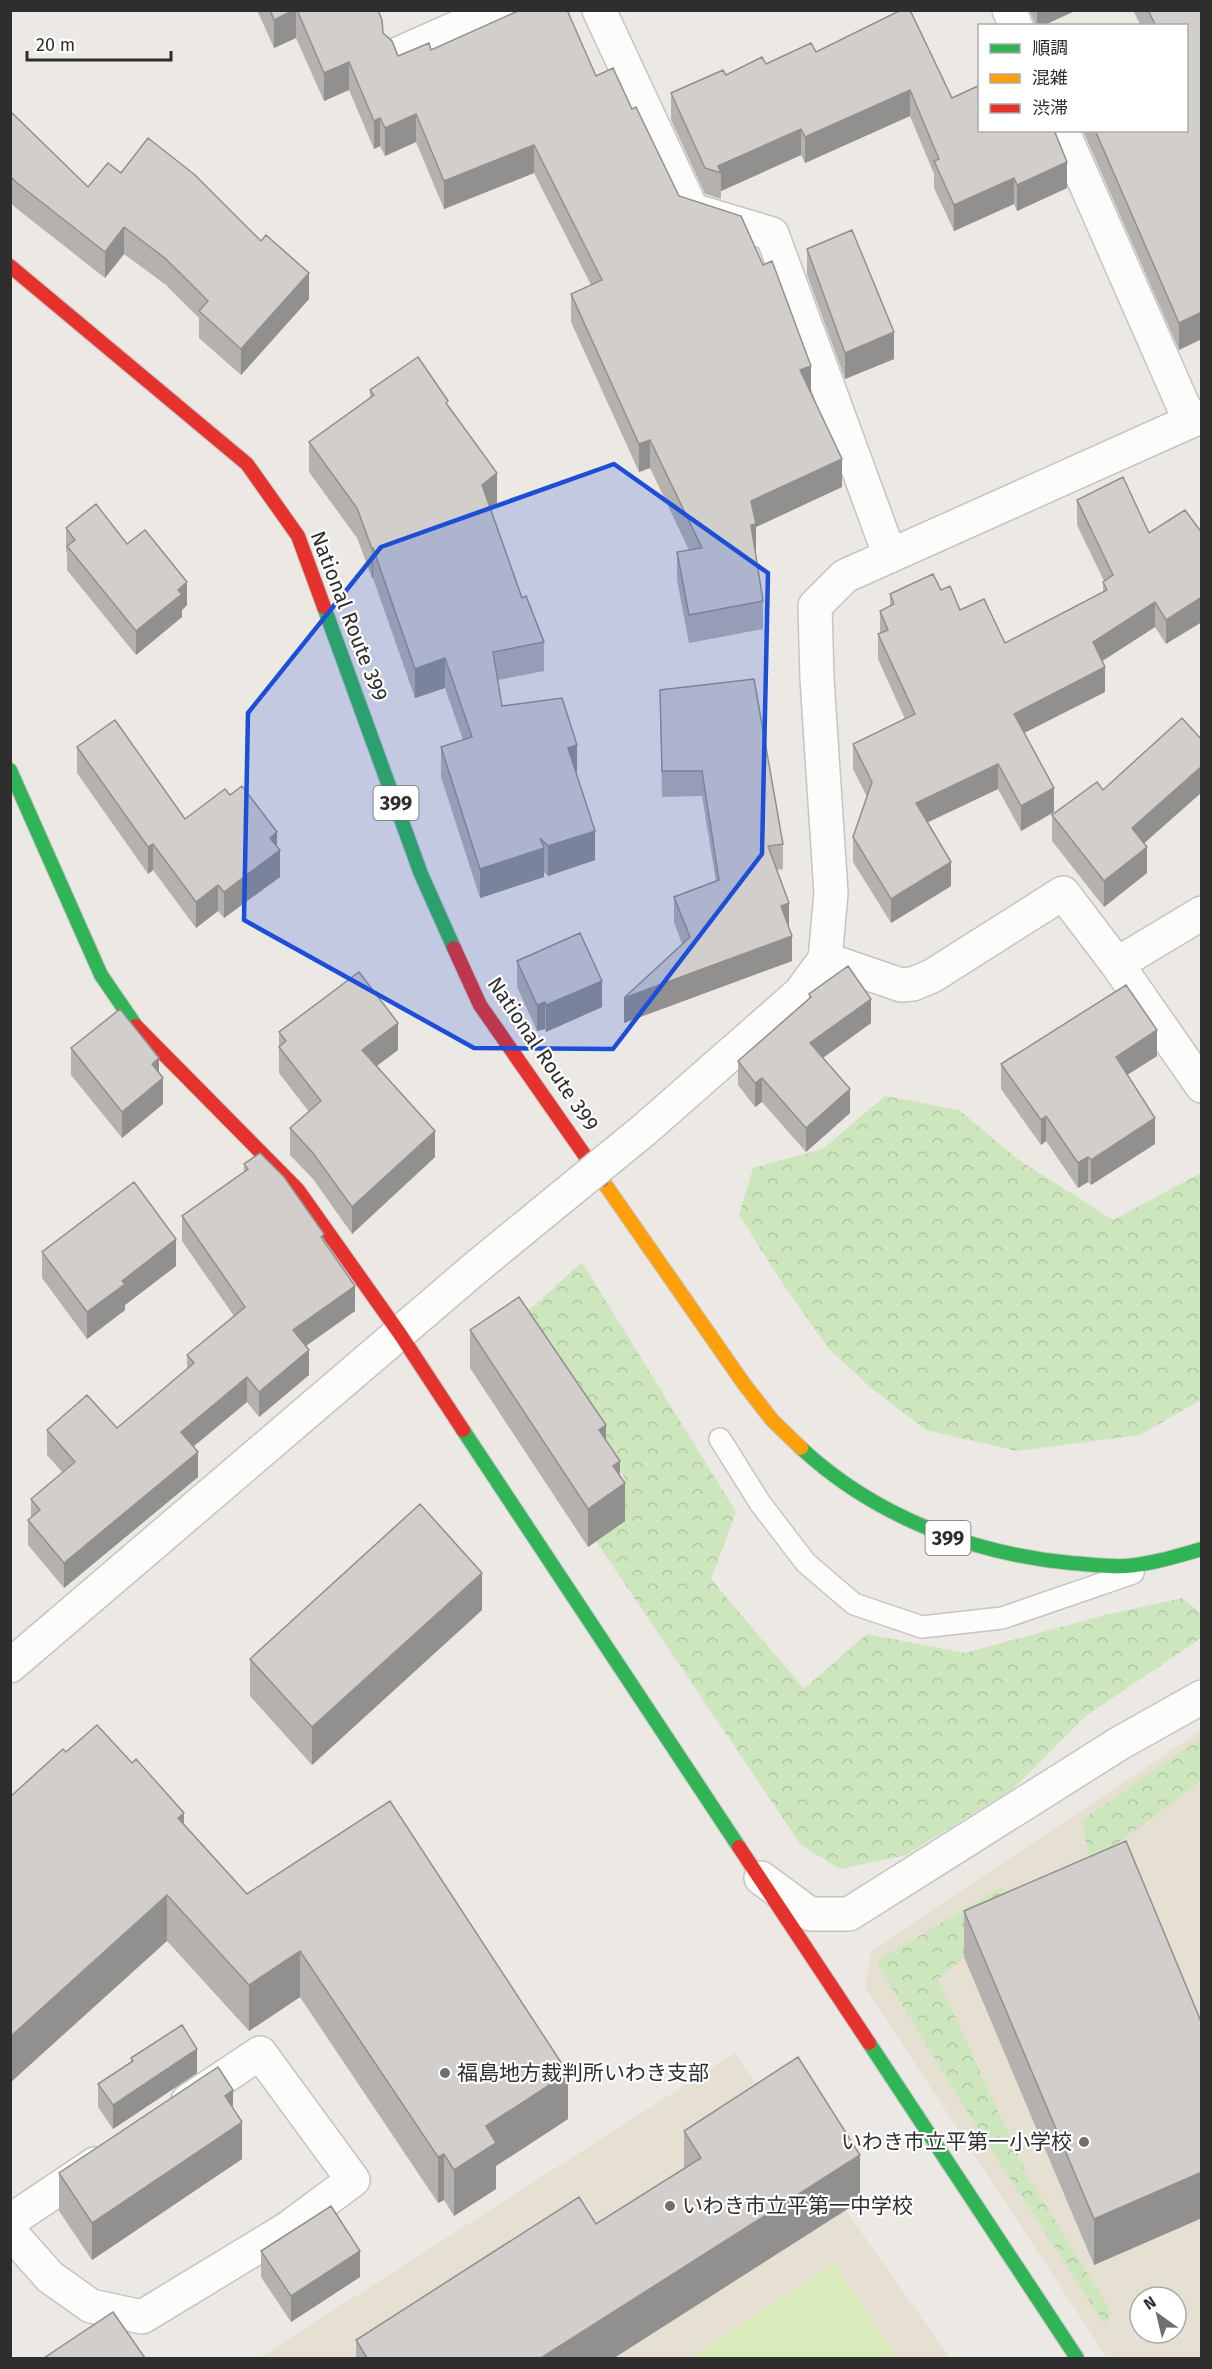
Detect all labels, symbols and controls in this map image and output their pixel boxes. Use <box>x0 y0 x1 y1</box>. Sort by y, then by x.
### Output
scale bar <box>27 24 171 62</box>
legend <box>978 24 1188 132</box>
text: 20 m <box>36 34 75 56</box>
text: 順調 <box>1032 37 1068 59</box>
text: 混雑 <box>1032 67 1068 89</box>
text: 渋滞 <box>1032 97 1068 119</box>
street label: National Route 399 <box>305 527 393 705</box>
road number: 399 <box>374 786 418 820</box>
street label: National Route 399 <box>482 972 604 1136</box>
road number: 399 <box>926 1521 970 1555</box>
place label: 福島地方裁判所いわき支部 <box>457 2060 709 2086</box>
marker: 福島地方裁判所いわき支部 <box>438 2066 452 2080</box>
place label: いわき市立平第一小学校 <box>841 2129 1072 2155</box>
marker: いわき市立平第一小学校 <box>1077 2135 1091 2149</box>
place label: いわき市立平第一中学校 <box>682 2193 913 2219</box>
marker: いわき市立平第一中学校 <box>663 2199 677 2213</box>
north arrow <box>1128 2285 1188 2345</box>
text: N <box>1140 2292 1160 2314</box>

